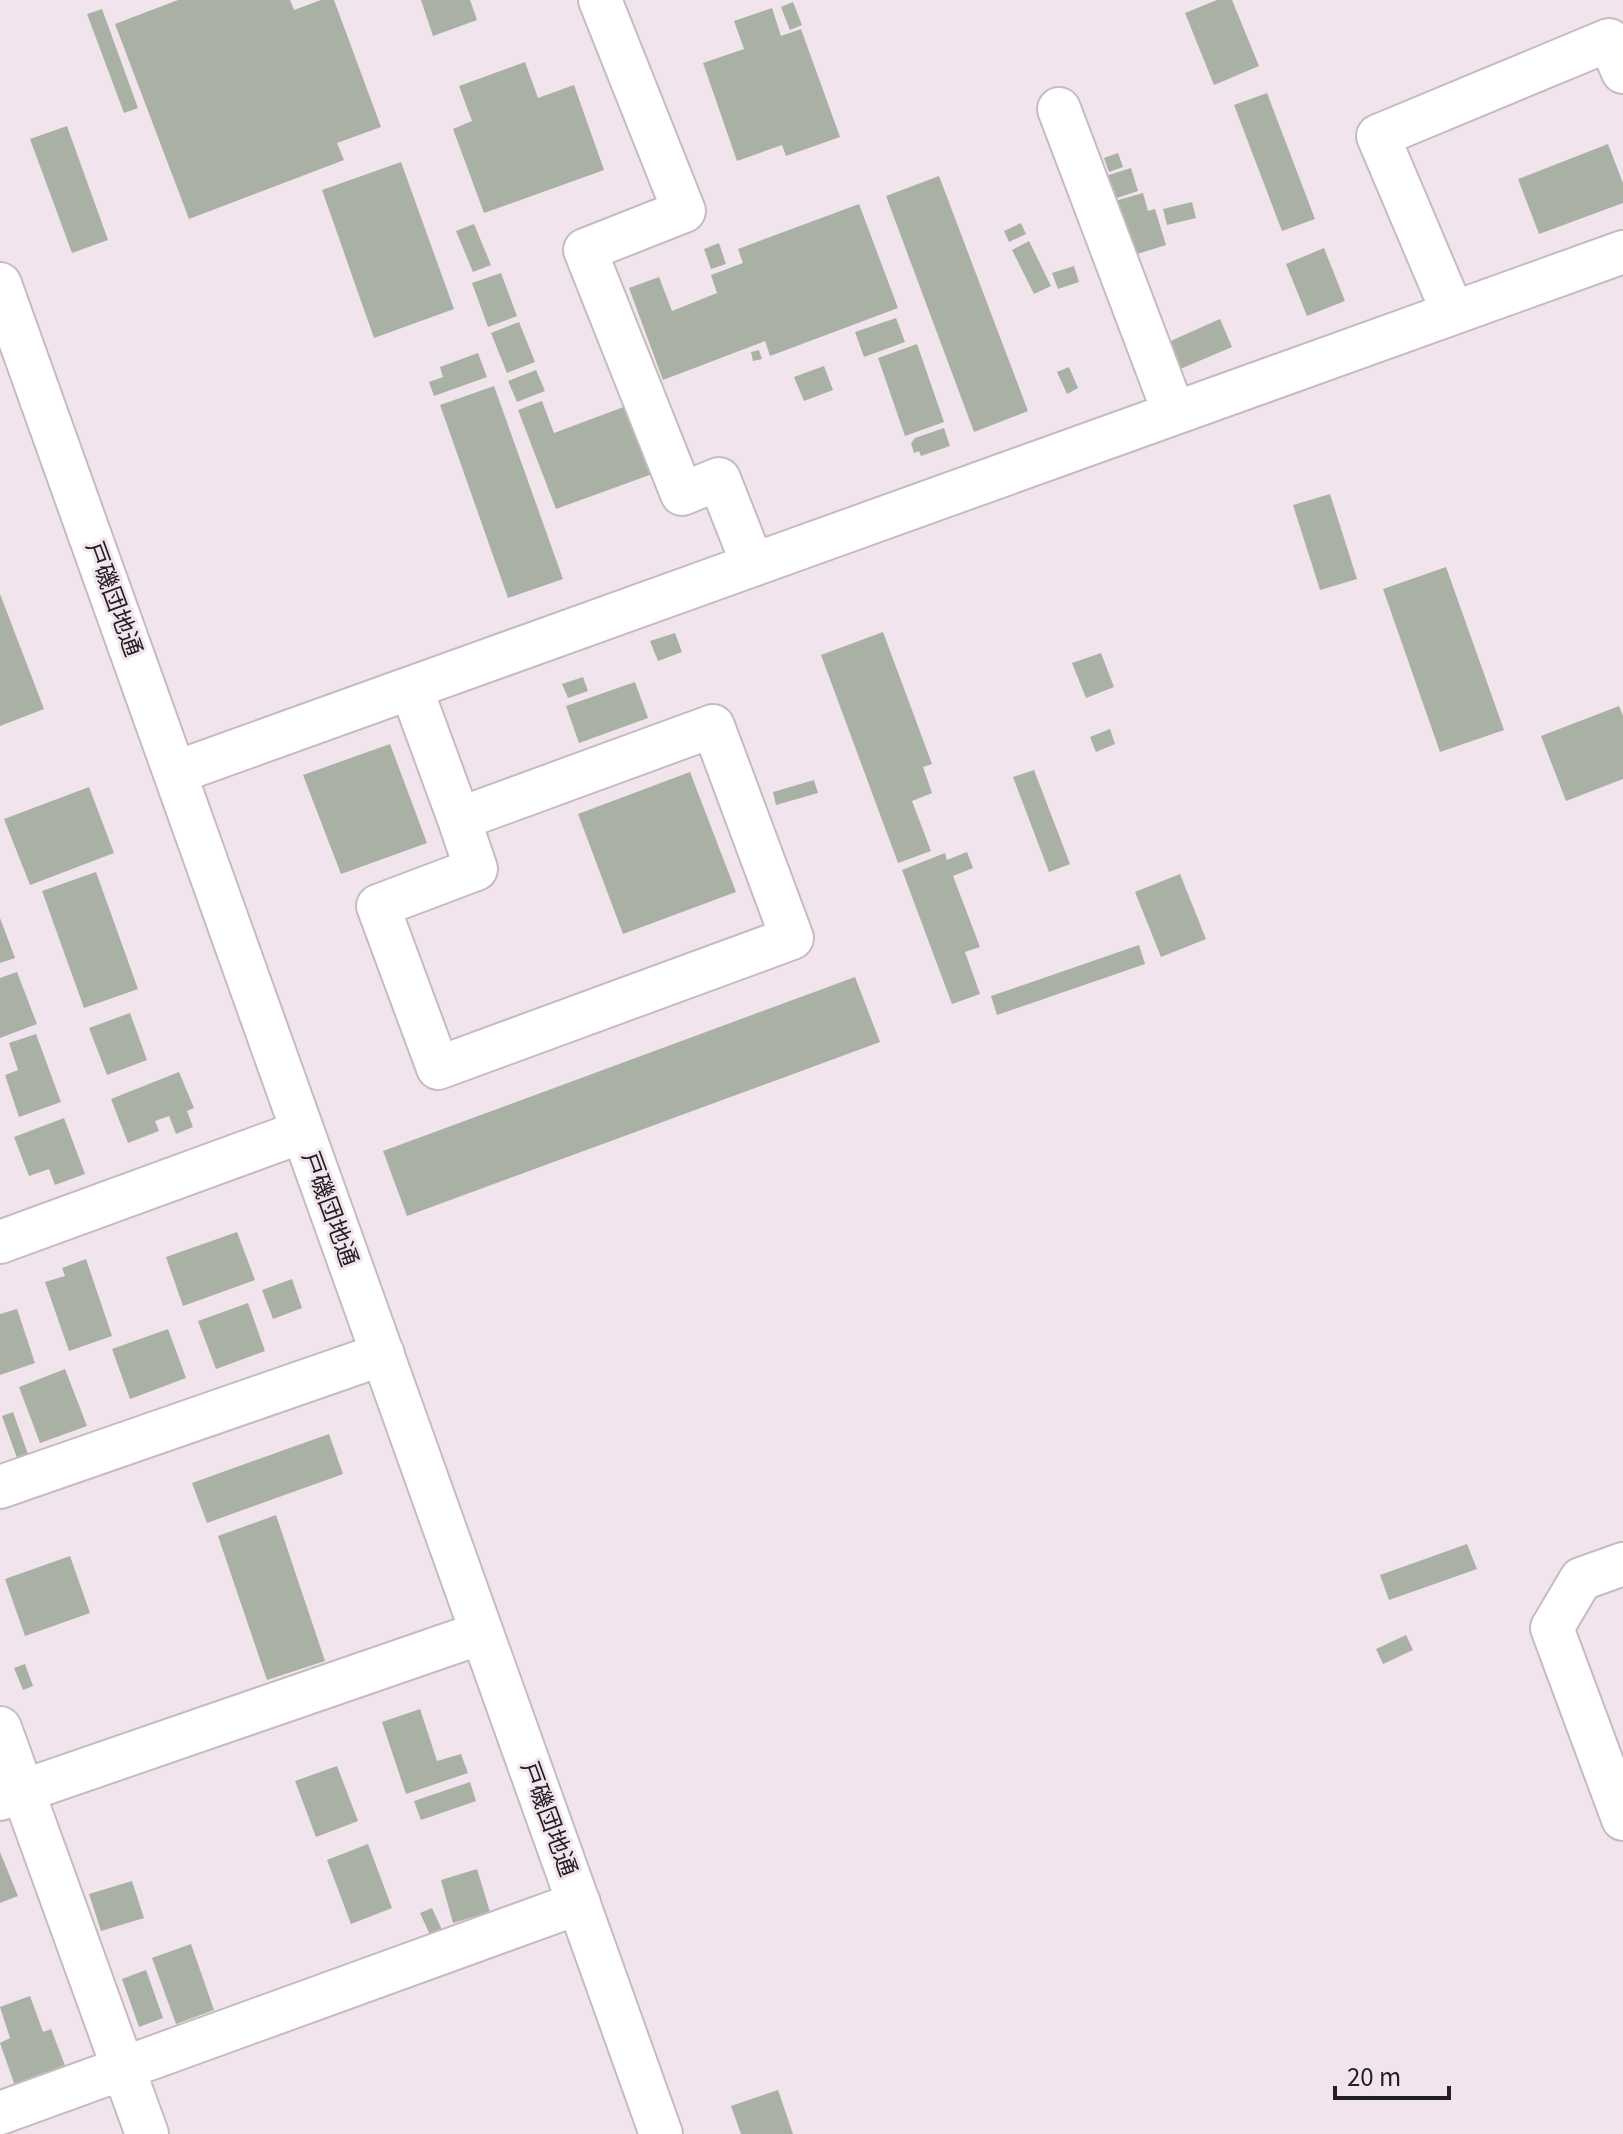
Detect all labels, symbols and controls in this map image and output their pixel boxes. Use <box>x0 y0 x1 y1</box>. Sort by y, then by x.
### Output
street label: 戸磯団地通 <box>79 536 153 661</box>
street label: 戸磯団地通 <box>295 1146 369 1271</box>
street label: 戸磯団地通 <box>514 1756 588 1881</box>
scale bar <box>1335 2050 1449 2100</box>
text: 20 m <box>1347 2058 1401 2093</box>

